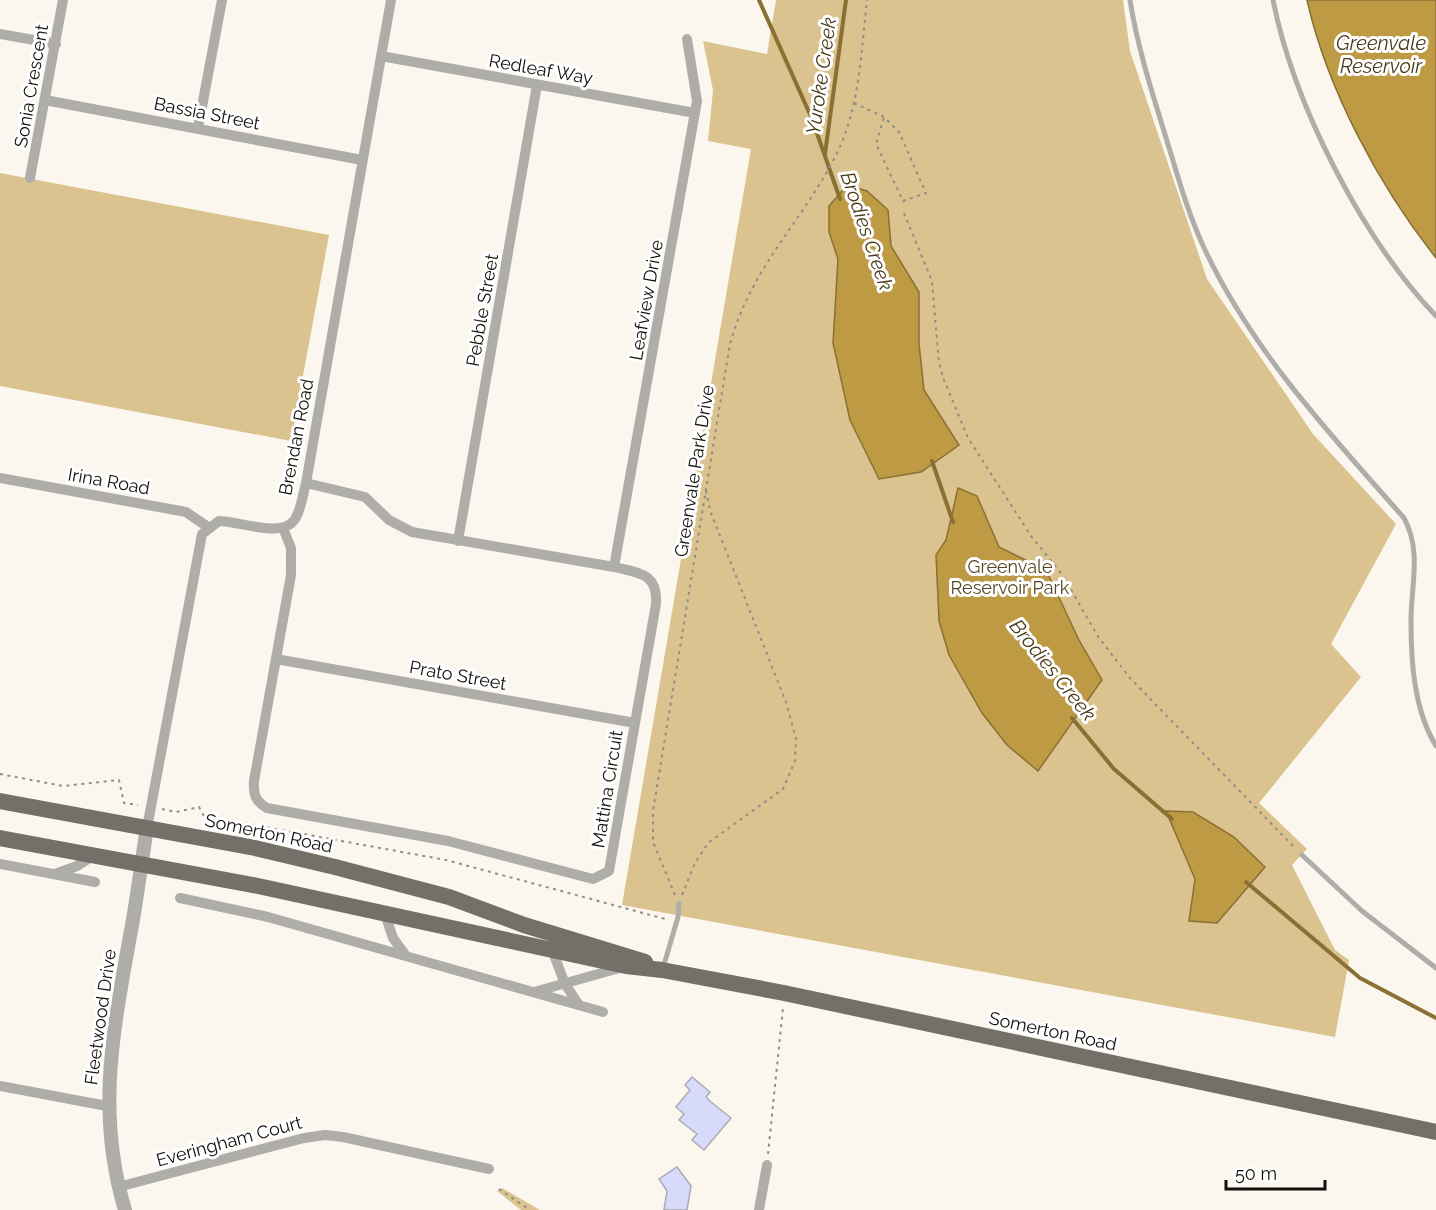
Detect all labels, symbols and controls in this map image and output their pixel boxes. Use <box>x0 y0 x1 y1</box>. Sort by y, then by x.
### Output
water label: Yuroke Creek <box>801 15 841 136</box>
street label: Sonia Crescent <box>10 23 52 149</box>
water label: Greenvale Reservoir <box>1336 31 1426 78</box>
street label: Redleaf Way <box>487 50 595 89</box>
street label: Bassia Street <box>152 92 262 134</box>
water label: Brodies Creek <box>835 169 899 294</box>
street label: Leafview Drive <box>625 238 667 362</box>
street label: Pebble Street <box>462 252 502 368</box>
street label: Brendan Road <box>274 377 318 497</box>
street label: Greenvale Park Drive <box>670 383 718 559</box>
street label: Irina Road <box>66 463 152 499</box>
park label: Greenvale Reservoir Park <box>951 556 1070 598</box>
water label: Brodies Creek <box>1005 614 1101 726</box>
street label: Prato Street <box>408 656 508 694</box>
street label: Mattina Circuit <box>587 729 627 849</box>
street label: Somerton Road <box>203 809 335 857</box>
street label: Fleetwood Drive <box>80 947 120 1086</box>
street label: Somerton Road <box>987 1007 1119 1055</box>
street label: Everingham Court <box>154 1111 304 1171</box>
scale bar <box>1226 1153 1325 1191</box>
text: 50 m <box>1235 1163 1277 1184</box>

